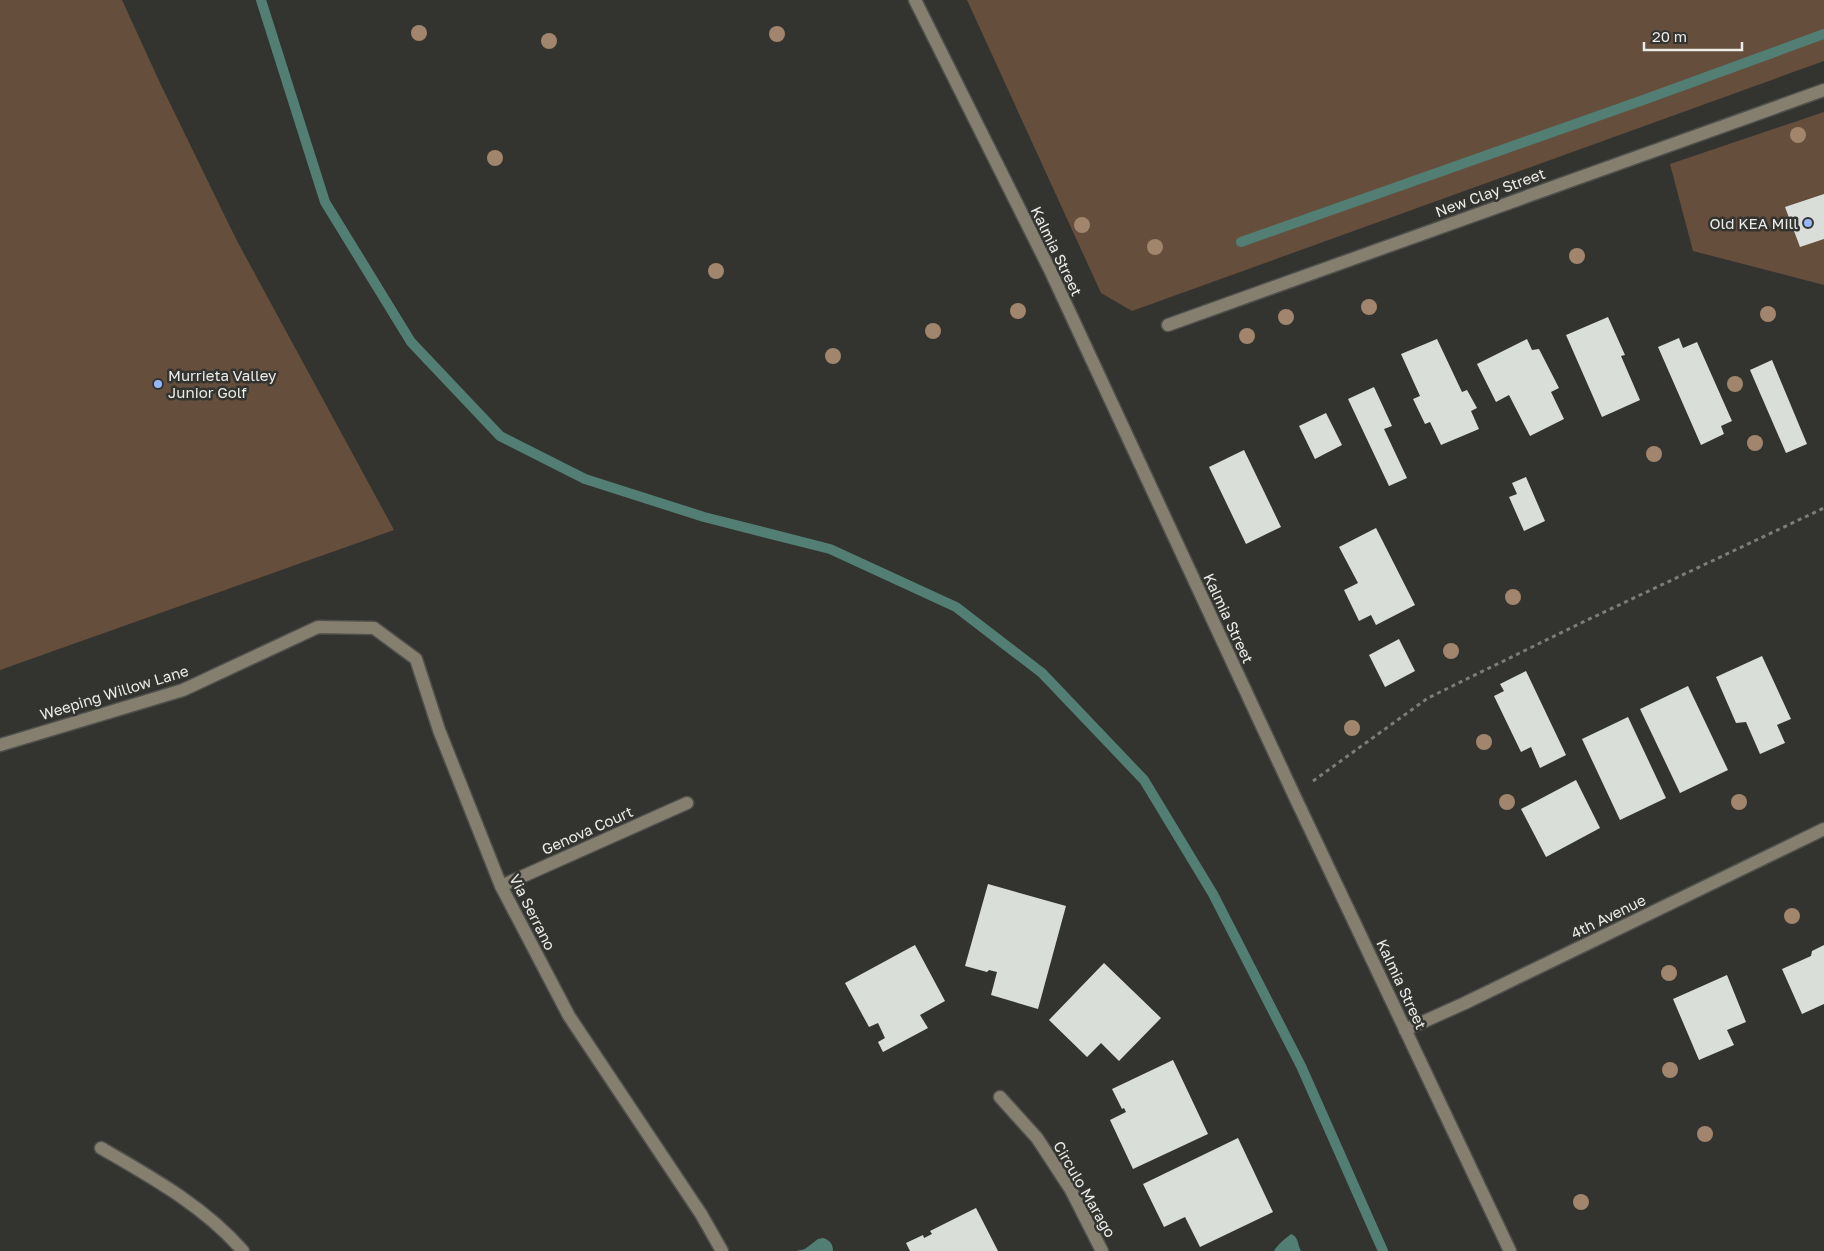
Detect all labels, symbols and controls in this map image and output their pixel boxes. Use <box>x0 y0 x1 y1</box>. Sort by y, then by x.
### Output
scale bar <box>1644 20 1742 52</box>
text: 20 m <box>1652 27 1687 45</box>
street label: New Clay Street <box>1433 164 1547 220</box>
street label: Kalmia Street <box>1028 203 1086 299</box>
place label: Old KEA Mill <box>1709 214 1798 232</box>
marker: Old KEA Mill <box>1802 217 1814 229</box>
place label: Murrieta Valley Junior Golf <box>168 366 277 401</box>
marker: Murrieta Valley Junior Golf <box>152 378 164 390</box>
street label: Kalmia Street <box>1200 570 1258 666</box>
street label: Weeping Willow Lane <box>38 661 191 723</box>
street label: Genova Court <box>539 802 635 858</box>
street label: Via Serrano <box>506 871 560 953</box>
street label: 4th Avenue <box>1568 890 1649 942</box>
street label: Kalmia Street <box>1373 936 1431 1032</box>
street label: Circulo Marago <box>1050 1138 1120 1240</box>

